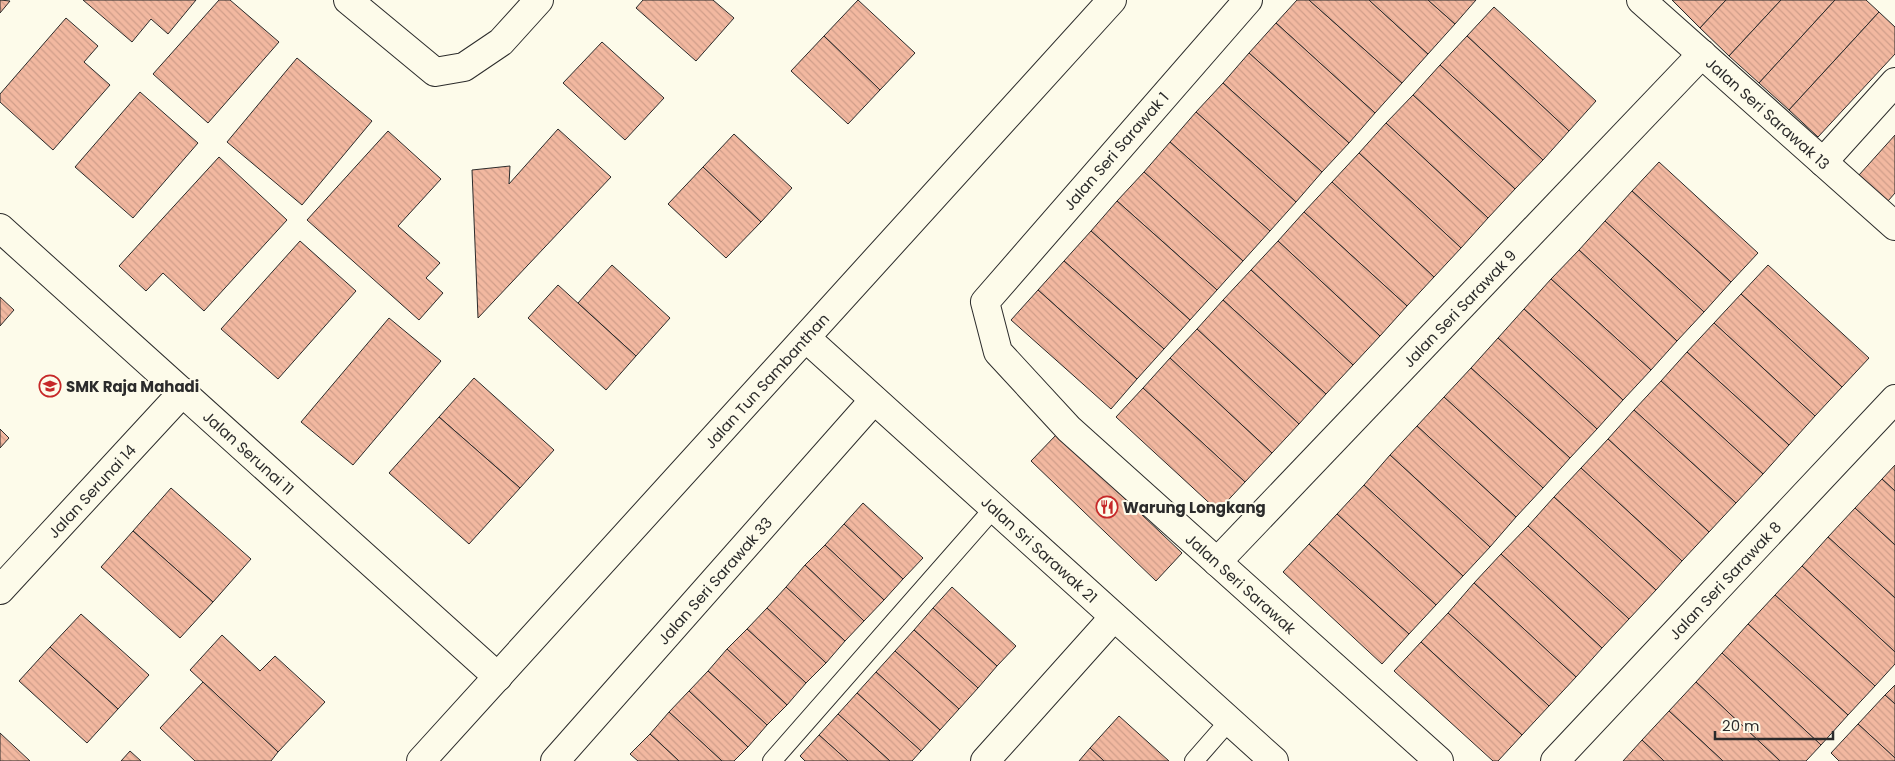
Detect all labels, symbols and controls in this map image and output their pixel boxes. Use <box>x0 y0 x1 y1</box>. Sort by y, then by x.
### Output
street label: Jalan Seri Sarawak 13 <box>1701 52 1835 174</box>
street label: Jalan Seri Sarawak 1 <box>1059 87 1173 215</box>
street label: Jalan Seri Sarawak 9 <box>1398 245 1521 372</box>
street label: Jalan Tun Sambanthan <box>700 308 833 453</box>
school or university icon: SMK Raja Mahadi <box>38 374 62 398</box>
place label: SMK Raja Mahadi <box>66 376 199 397</box>
street label: Jalan Serunai 11 <box>199 406 299 499</box>
street label: Jalan Serunai 14 <box>43 439 140 542</box>
street label: Jalan Sri Sarawak 21 <box>977 491 1102 607</box>
restaurant icon: Warung Longkang <box>1095 495 1119 519</box>
place label: Warung Longkang <box>1123 497 1266 518</box>
street label: Jalan Seri Sarawak 33 <box>653 512 777 649</box>
street label: Jalan Seri Sarawak 8 <box>1664 516 1786 644</box>
street label: Jalan Seri Sarawak <box>1181 528 1301 639</box>
scale bar <box>1715 708 1832 740</box>
text: 20 m <box>1722 715 1760 736</box>

